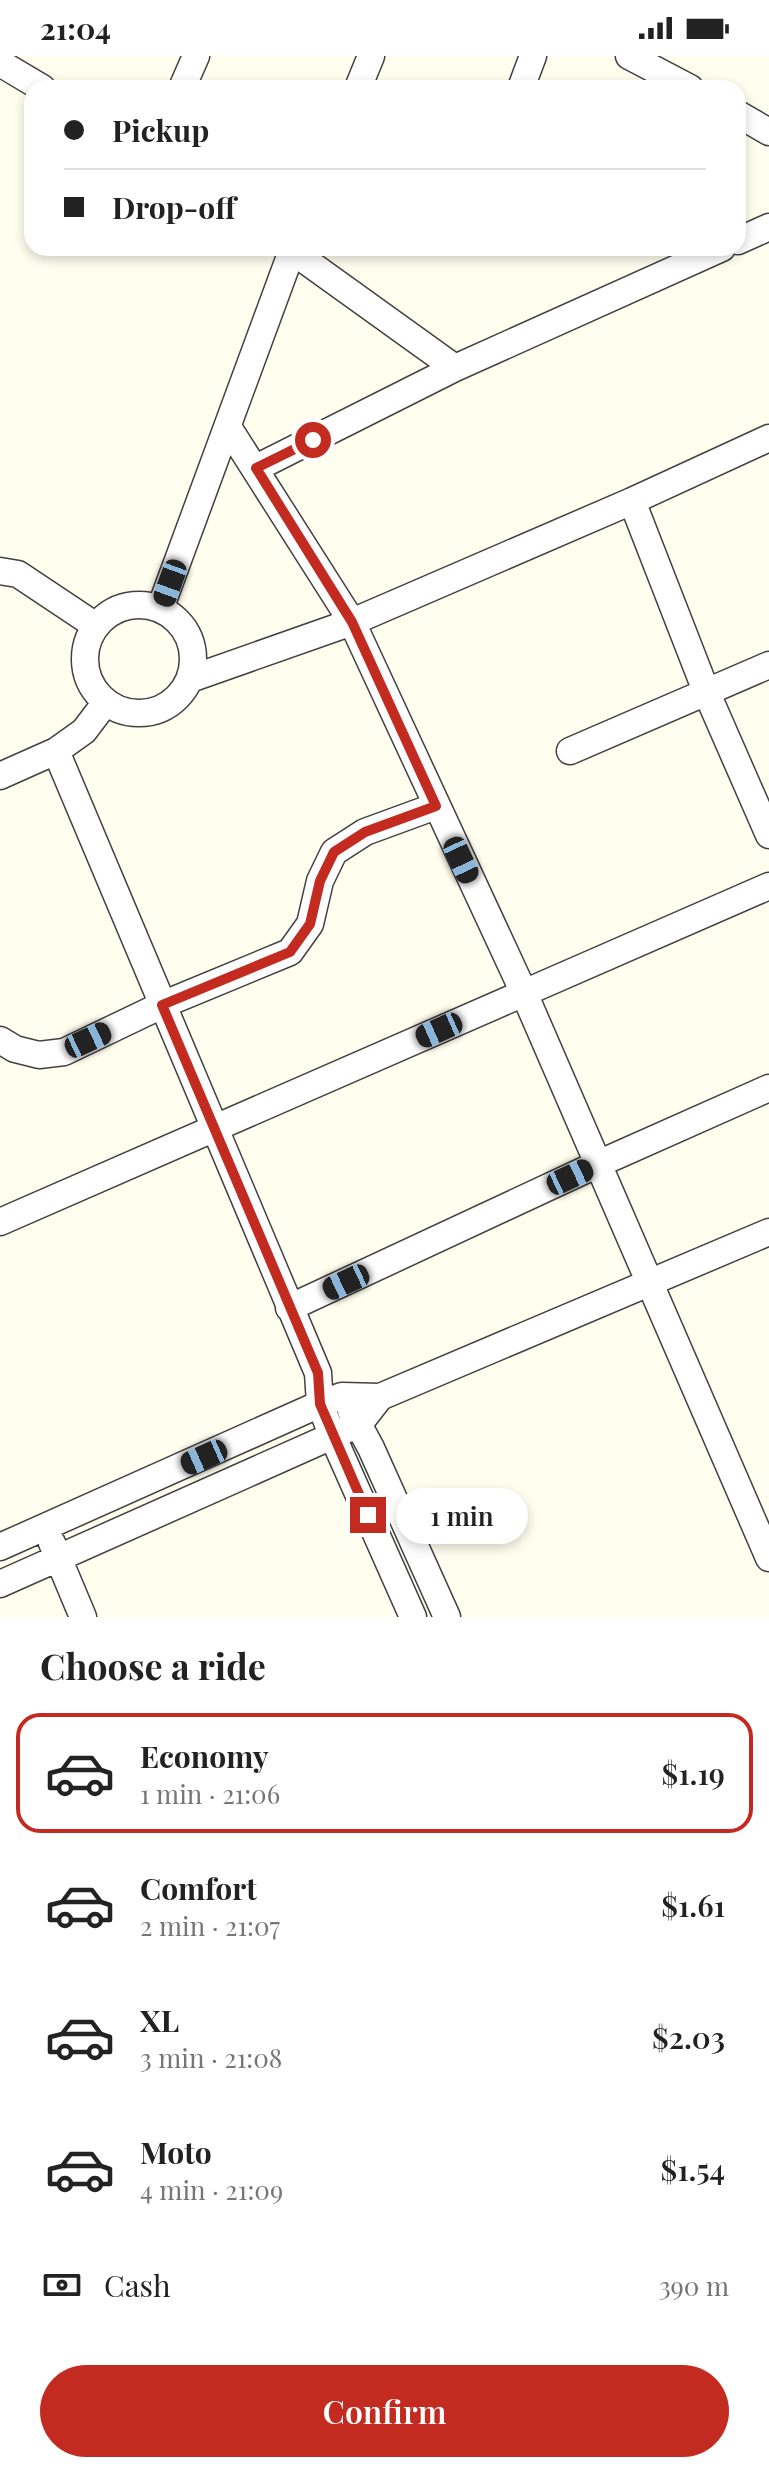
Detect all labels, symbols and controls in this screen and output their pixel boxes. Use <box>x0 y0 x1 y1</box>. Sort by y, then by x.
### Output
text: 21:04 <box>40 8 111 48</box>
text: Pickup <box>112 110 209 150</box>
text: Drop-off <box>112 187 236 227</box>
route start <box>295 422 331 458</box>
car <box>151 556 189 610</box>
car <box>440 833 482 887</box>
car <box>412 1009 466 1051</box>
car <box>61 1019 115 1061</box>
car <box>543 1156 597 1198</box>
car <box>319 1261 373 1303</box>
car <box>177 1436 231 1478</box>
callout: 1 min <box>396 1487 528 1543</box>
route end <box>350 1497 386 1533</box>
text: 1 min <box>430 1498 494 1533</box>
text: Choose a ride <box>40 1641 266 1689</box>
text: Economy <box>140 1736 269 1776</box>
icon: car <box>44 1737 116 1809</box>
text: $1.19 <box>661 1753 725 1793</box>
text: 1 min · 21:06 <box>140 1776 280 1811</box>
text: Comfort <box>140 1868 257 1908</box>
icon: car <box>44 1869 116 1941</box>
text: $1.61 <box>661 1885 725 1925</box>
text: 2 min · 21:07 <box>140 1908 280 1943</box>
text: XL <box>140 2000 179 2040</box>
icon: car <box>44 2001 116 2073</box>
text: $2.03 <box>652 2017 725 2057</box>
text: 3 min · 21:08 <box>140 2040 282 2075</box>
text: Moto <box>140 2132 212 2172</box>
icon: car <box>44 2133 116 2205</box>
text: $1.54 <box>660 2149 725 2189</box>
text: 4 min · 21:09 <box>140 2172 283 2207</box>
icon: cash <box>40 2263 84 2307</box>
text: Cash <box>104 2265 171 2305</box>
text: 390 m <box>659 2268 729 2303</box>
button: Confirm <box>40 2365 729 2457</box>

